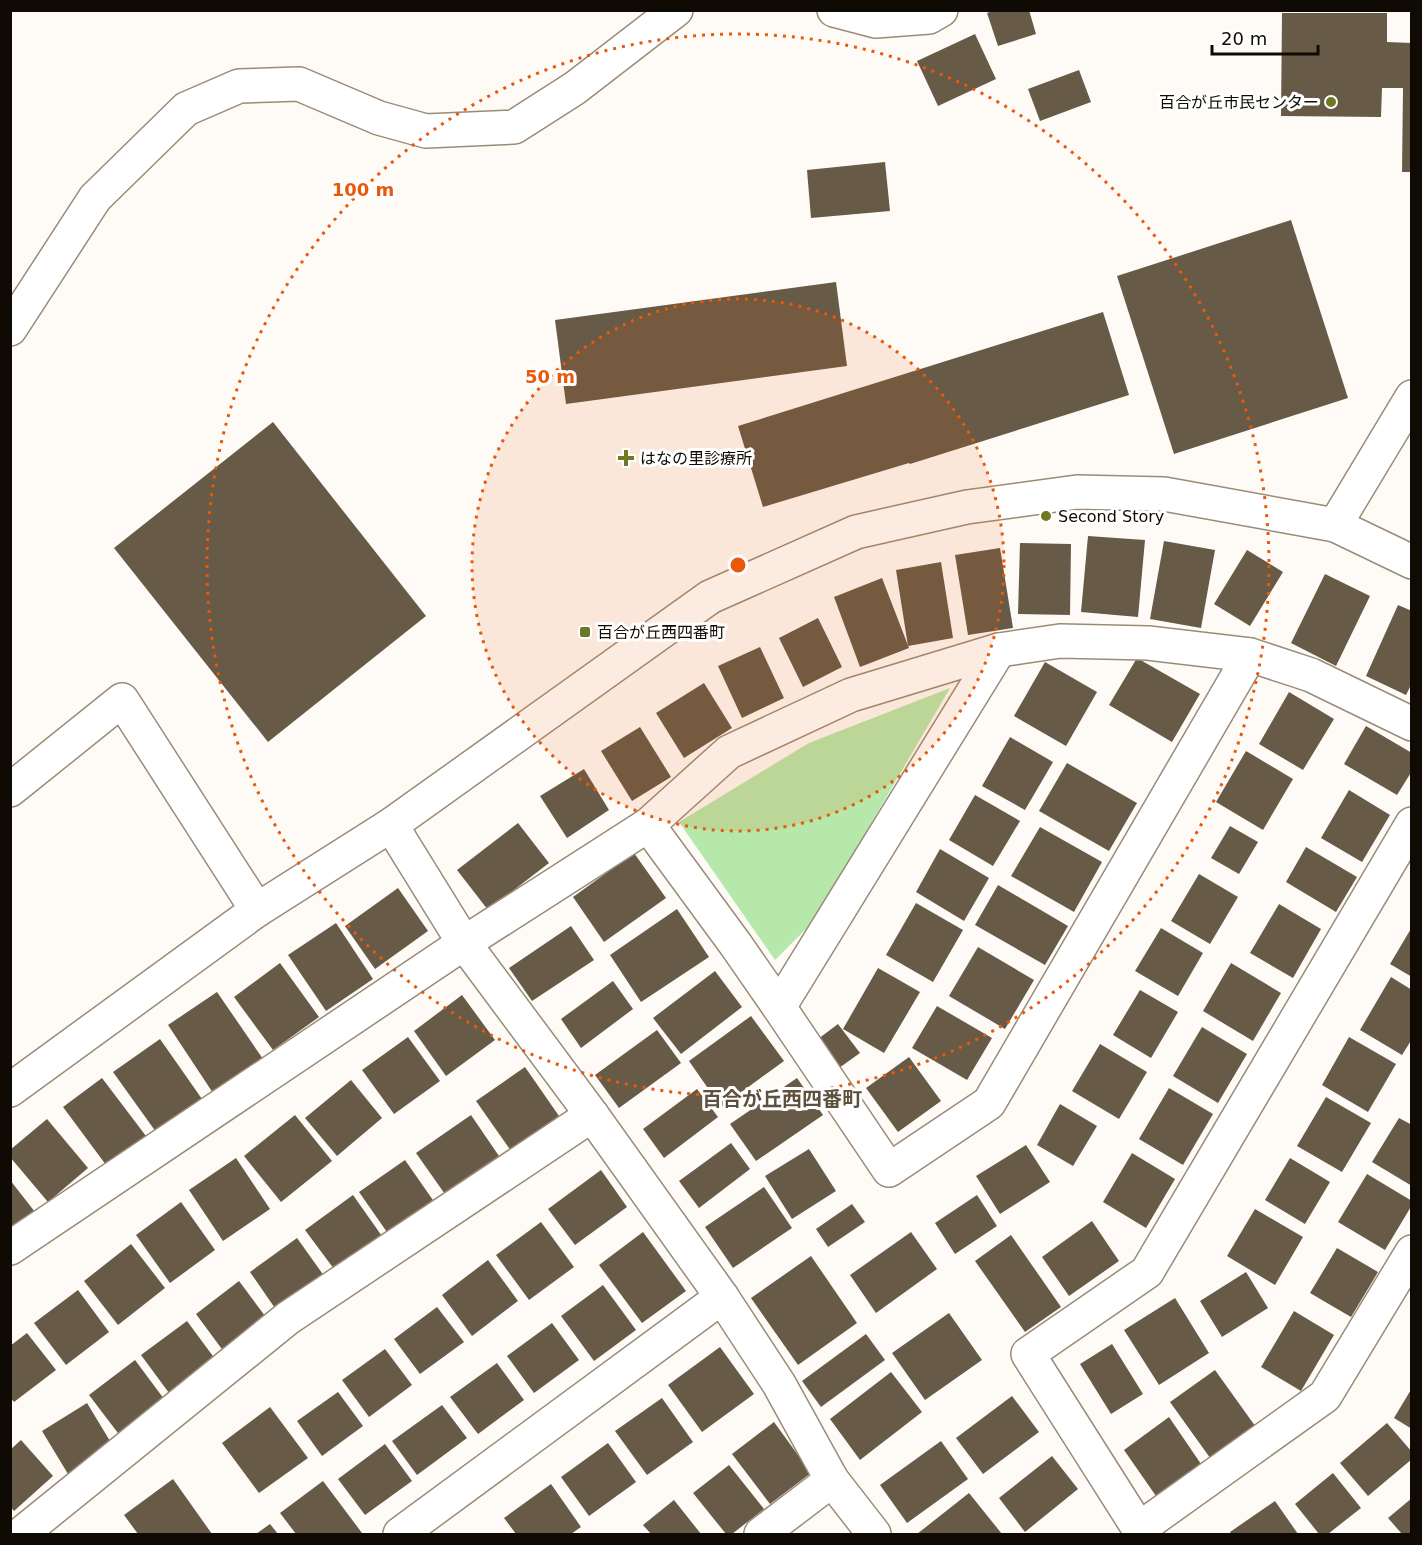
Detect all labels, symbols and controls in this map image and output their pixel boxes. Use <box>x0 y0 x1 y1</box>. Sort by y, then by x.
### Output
scale bar <box>1212 18 1318 56</box>
text: 20 m <box>1221 28 1267 49</box>
place label: 百合が丘市民センター <box>1159 93 1319 112</box>
marker: 百合が丘市民センター <box>1324 95 1338 109</box>
text: 100 m <box>332 179 394 200</box>
text: 50 m <box>525 366 575 387</box>
marker: はなの里診療所 <box>617 449 635 467</box>
place label: はなの里診療所 <box>640 449 752 468</box>
place label: Second Story <box>1058 507 1164 526</box>
marker: Second Story <box>1039 509 1053 523</box>
centre of rings <box>728 555 748 575</box>
place label: 百合が丘西四番町 <box>597 623 725 642</box>
marker: 百合が丘西四番町 <box>578 625 592 639</box>
district label: 百合が丘西四番町 <box>702 1087 862 1111</box>

